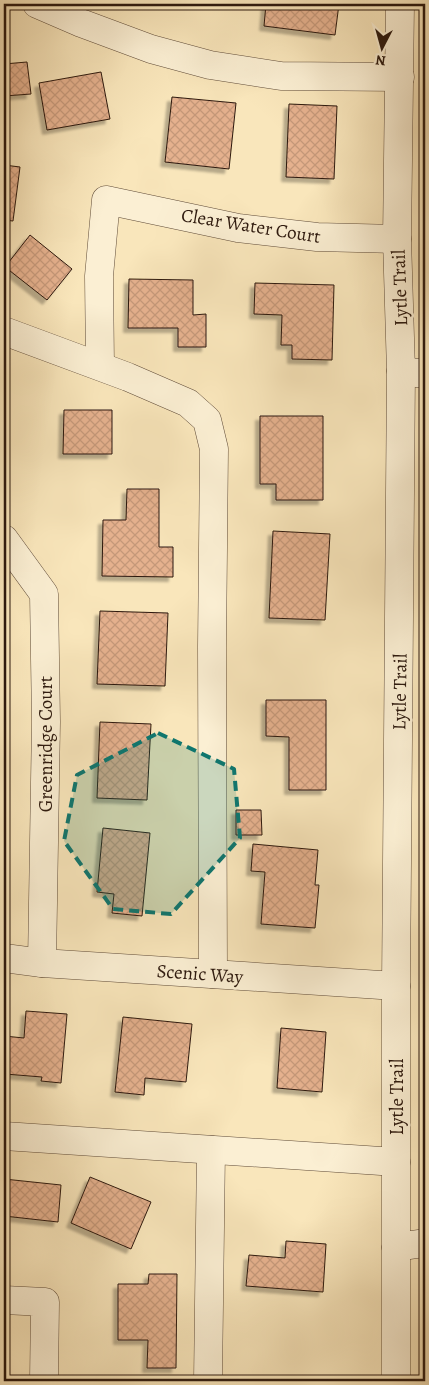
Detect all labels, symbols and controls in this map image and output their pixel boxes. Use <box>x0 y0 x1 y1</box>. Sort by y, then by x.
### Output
north arrow <box>356 22 406 72</box>
text: N <box>375 50 387 70</box>
street label: Clear Water Court <box>179 202 322 250</box>
street label: Lytle Trail <box>386 249 414 327</box>
street label: Lytle Trail <box>386 653 414 731</box>
street label: Greenridge Court <box>33 676 59 812</box>
street label: Scenic Way <box>156 958 245 990</box>
street label: Lytle Trail <box>384 1058 410 1135</box>

